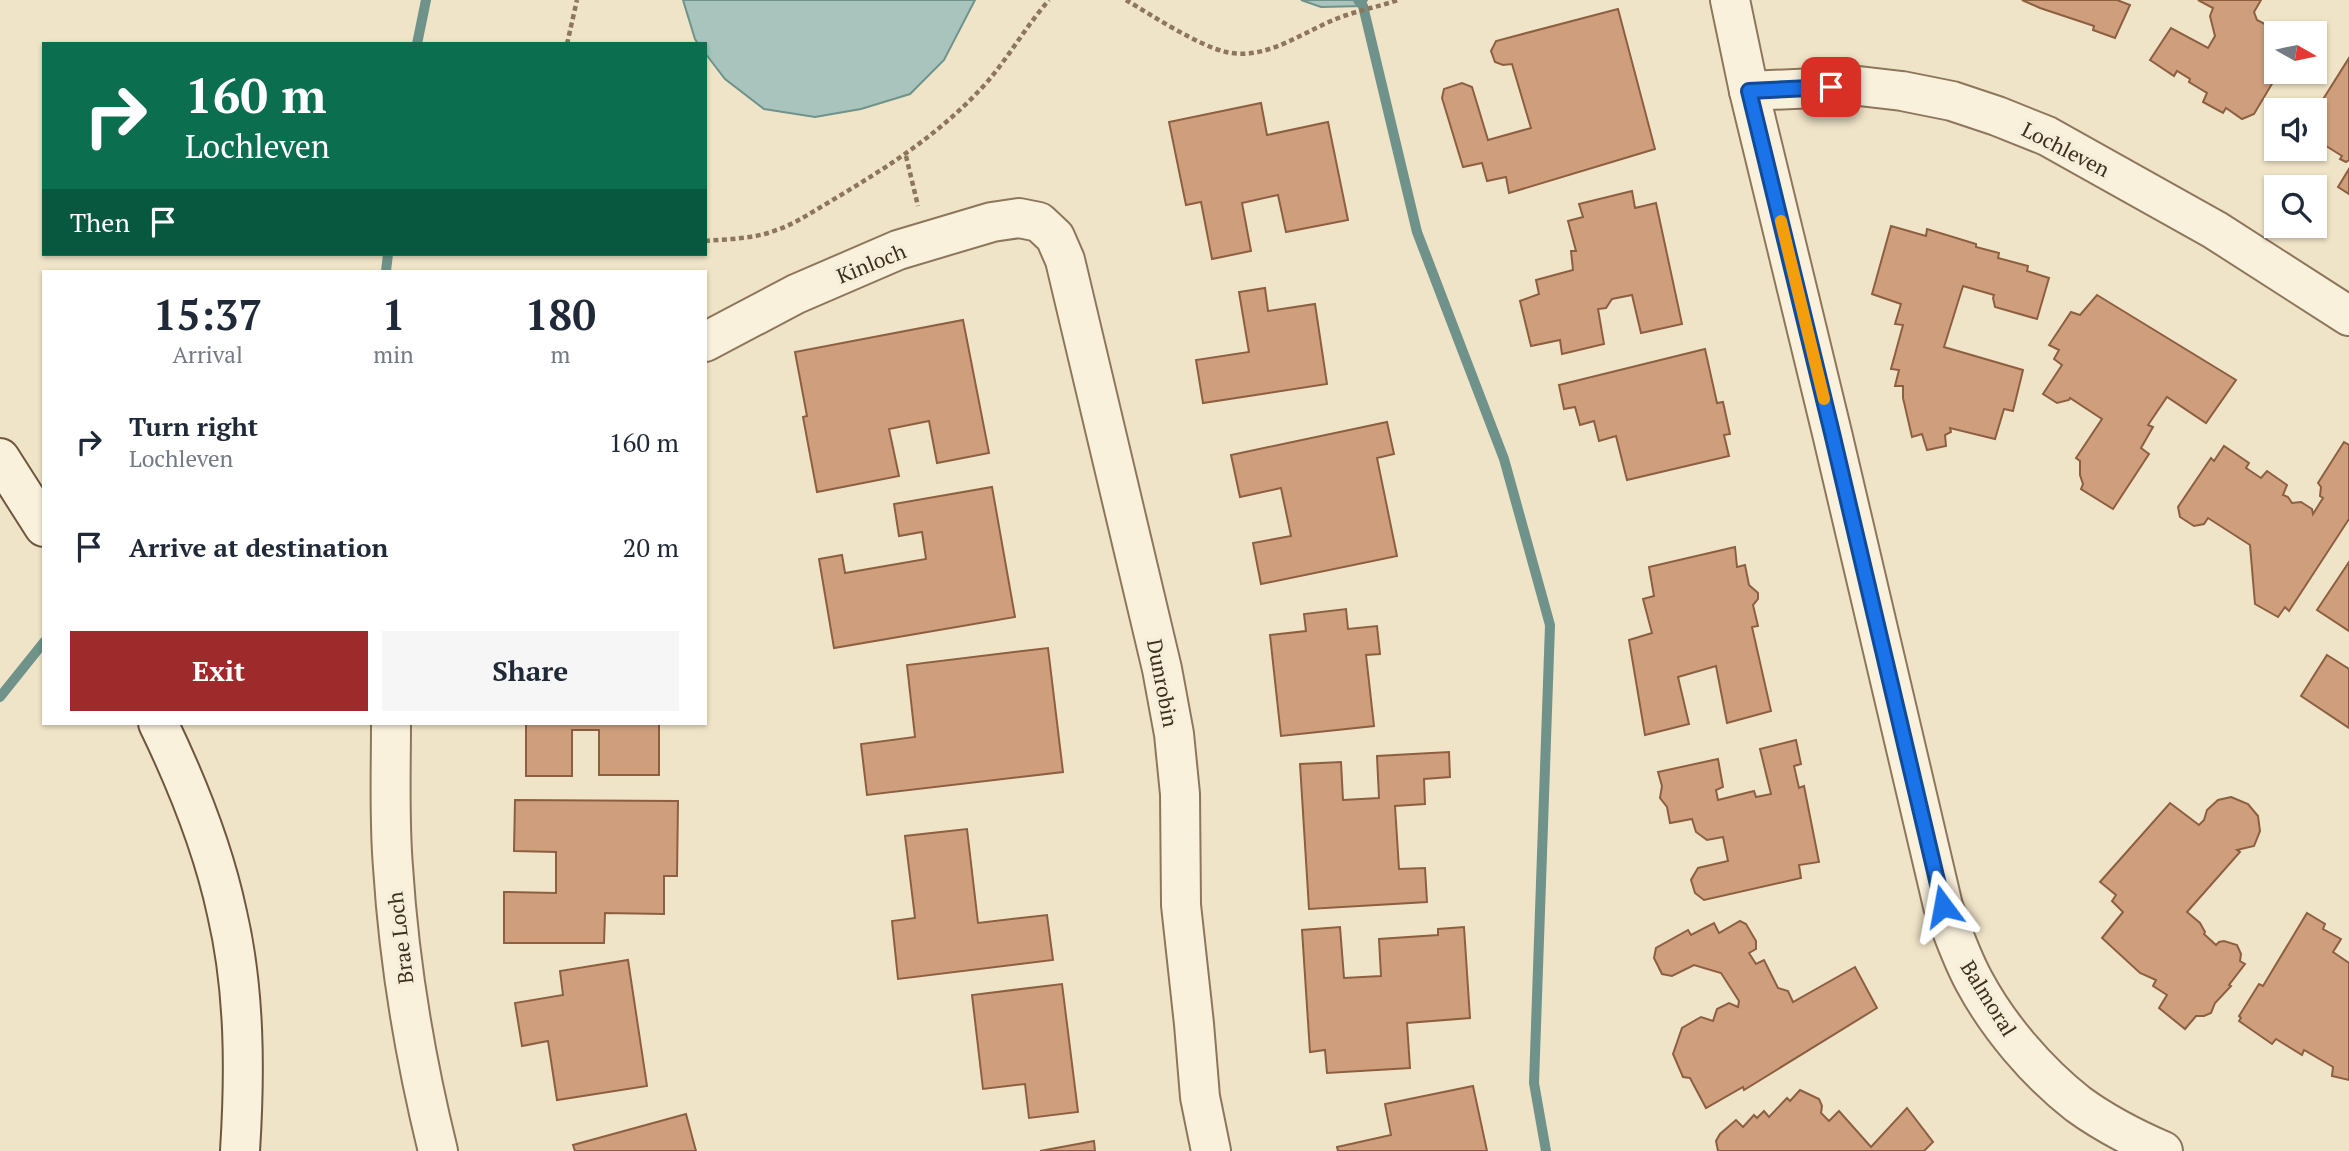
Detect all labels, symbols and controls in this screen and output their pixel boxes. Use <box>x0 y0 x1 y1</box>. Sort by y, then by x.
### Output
north arrow <box>2264 21 2328 84</box>
map controls <box>2264 21 2327 238</box>
pin <box>1801 57 1861 117</box>
text: 160 m <box>185 62 327 127</box>
icon: arrive <box>1812 68 1850 106</box>
icon: right <box>70 70 161 161</box>
button: sound <box>2264 98 2327 161</box>
street label: Lochleven <box>2017 115 2115 183</box>
text: Lochleven <box>185 125 330 167</box>
button: search <box>2264 175 2327 238</box>
icon: arrive <box>144 203 182 241</box>
text: Then <box>70 205 130 239</box>
street label: Kinloch <box>832 236 910 290</box>
text: 15:37 <box>153 286 262 342</box>
text: 1 <box>382 286 405 342</box>
text: 180 <box>525 286 596 342</box>
text: Arrival <box>172 339 243 370</box>
text: min <box>373 339 414 370</box>
text: m <box>550 339 570 370</box>
text: Turn right <box>129 409 258 443</box>
icon: right <box>70 423 108 461</box>
text: 160 m <box>609 425 679 459</box>
text: Lochleven <box>129 443 233 474</box>
icon: arrive <box>70 528 108 566</box>
text: Arrive at destination <box>129 530 388 564</box>
text: 20 m <box>623 530 679 564</box>
button: Exit <box>70 631 368 711</box>
button: Share <box>382 631 679 711</box>
street label: Dunrobin <box>1141 636 1185 730</box>
position arrow <box>1906 869 1980 943</box>
street label: Brae Loch <box>380 890 420 986</box>
street label: Balmoral <box>1955 955 2023 1041</box>

